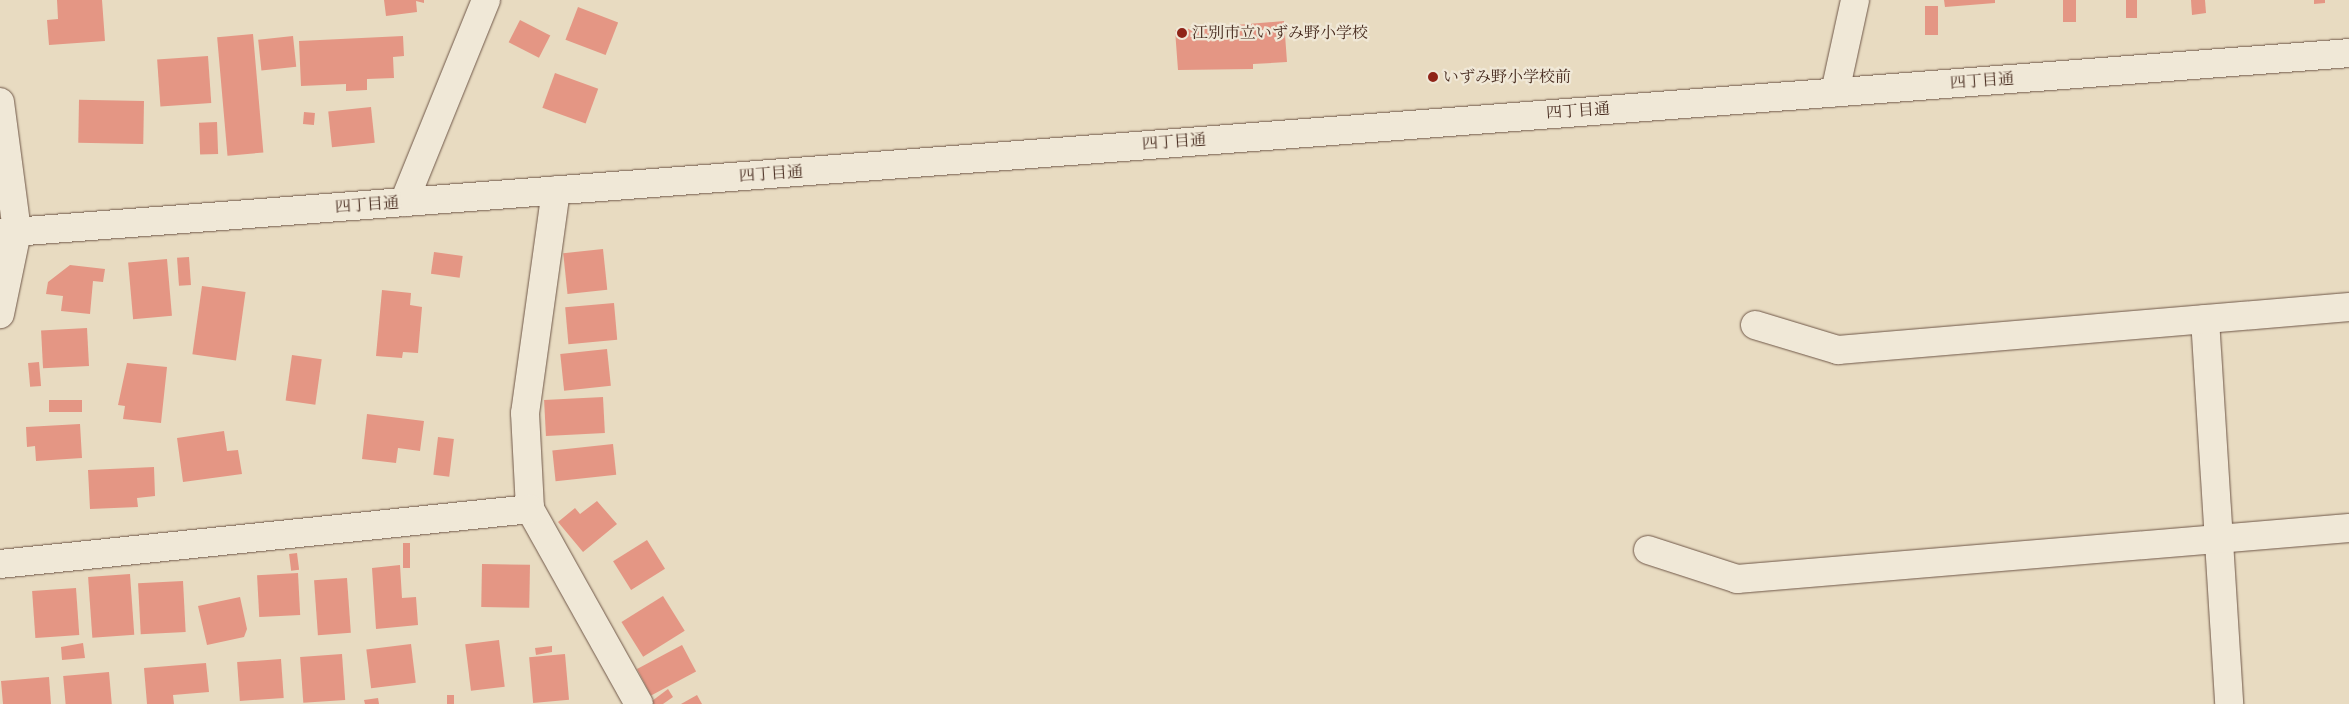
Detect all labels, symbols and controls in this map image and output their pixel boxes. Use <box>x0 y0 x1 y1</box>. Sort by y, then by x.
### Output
place label: 江別市立いずみ野小学校 <box>1192 23 1368 43</box>
marker: 江別市立いずみ野小学校 <box>1176 27 1188 39</box>
place label: いずみ野小学校前 <box>1443 67 1571 87</box>
street label: 四丁目通 <box>1949 69 2015 93</box>
marker: いずみ野小学校前 <box>1427 71 1439 83</box>
street label: 四丁目通 <box>1545 99 1611 123</box>
street label: 四丁目通 <box>1141 130 1207 154</box>
street label: 四丁目通 <box>738 162 804 186</box>
street label: 四丁目通 <box>334 193 400 217</box>

